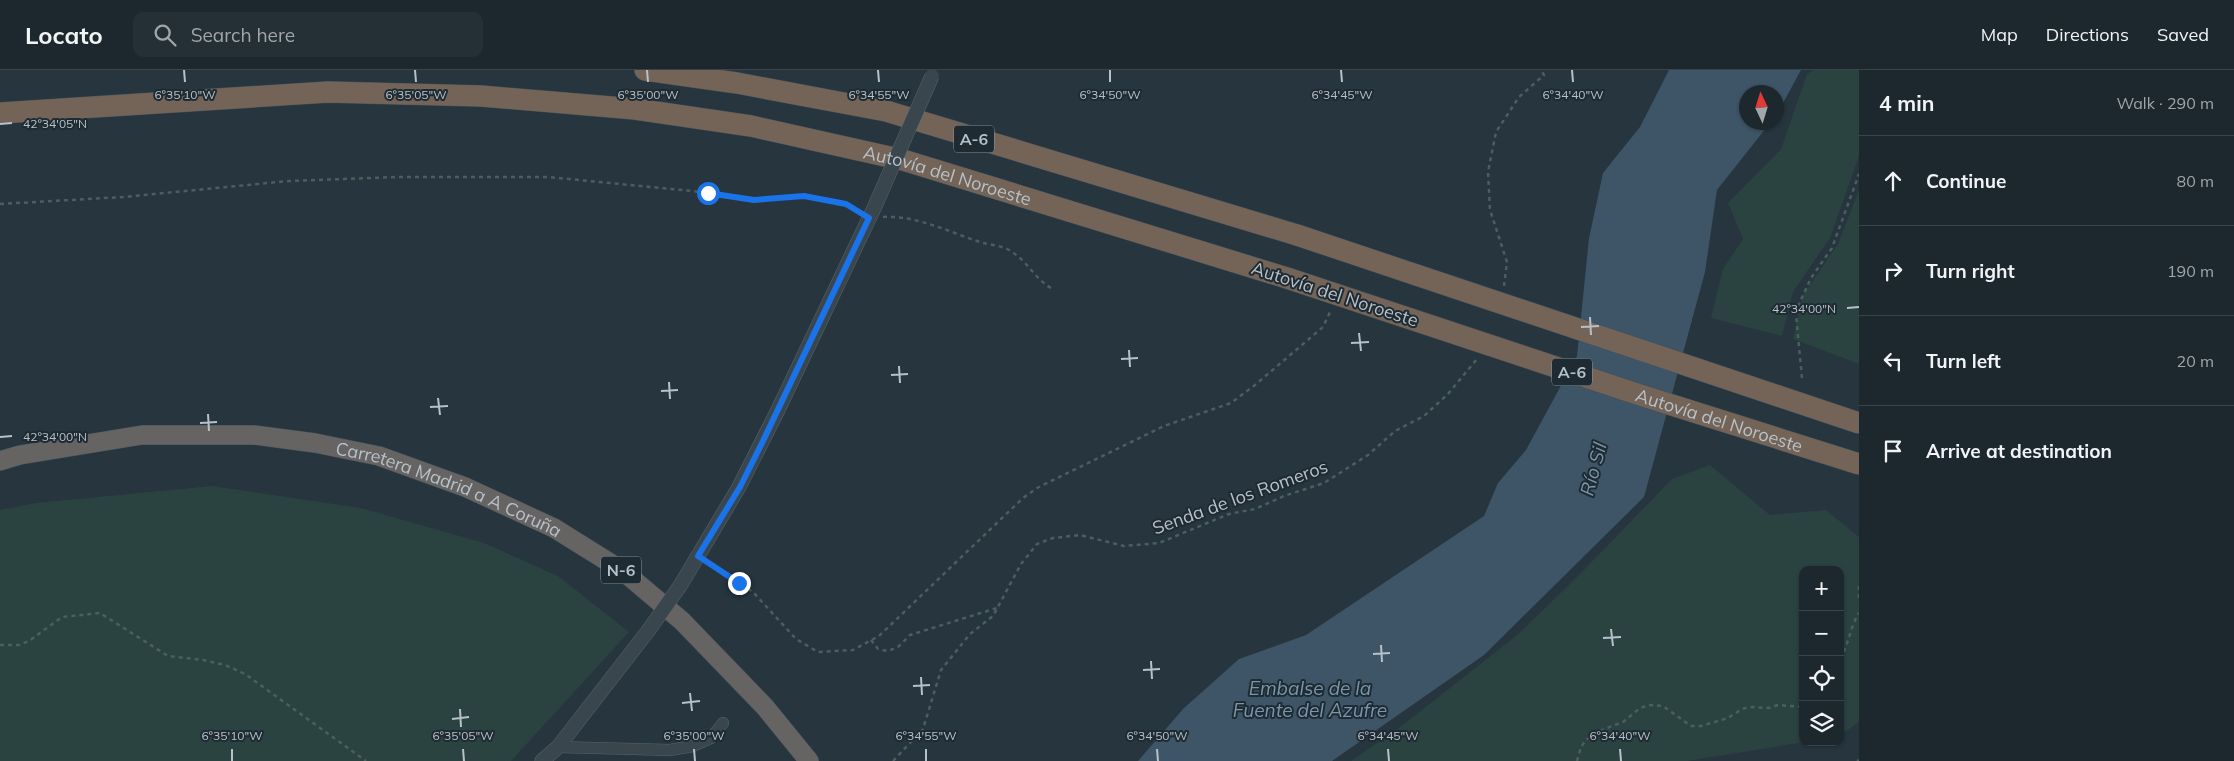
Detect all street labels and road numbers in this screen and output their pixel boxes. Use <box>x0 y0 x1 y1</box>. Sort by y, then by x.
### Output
road number: A-6 <box>954 126 994 152</box>
street label: Autovía del Noroeste <box>861 140 1034 210</box>
street label: Autovía del Noroeste <box>1249 256 1421 332</box>
road number: A-6 <box>1552 358 1592 386</box>
street label: Autovía del Noroeste <box>1633 383 1806 457</box>
street label: Carretera Madrid a A Coruña <box>334 436 567 542</box>
street label: Senda de los Romeros <box>1149 455 1331 539</box>
road number: N-6 <box>601 556 641 584</box>

